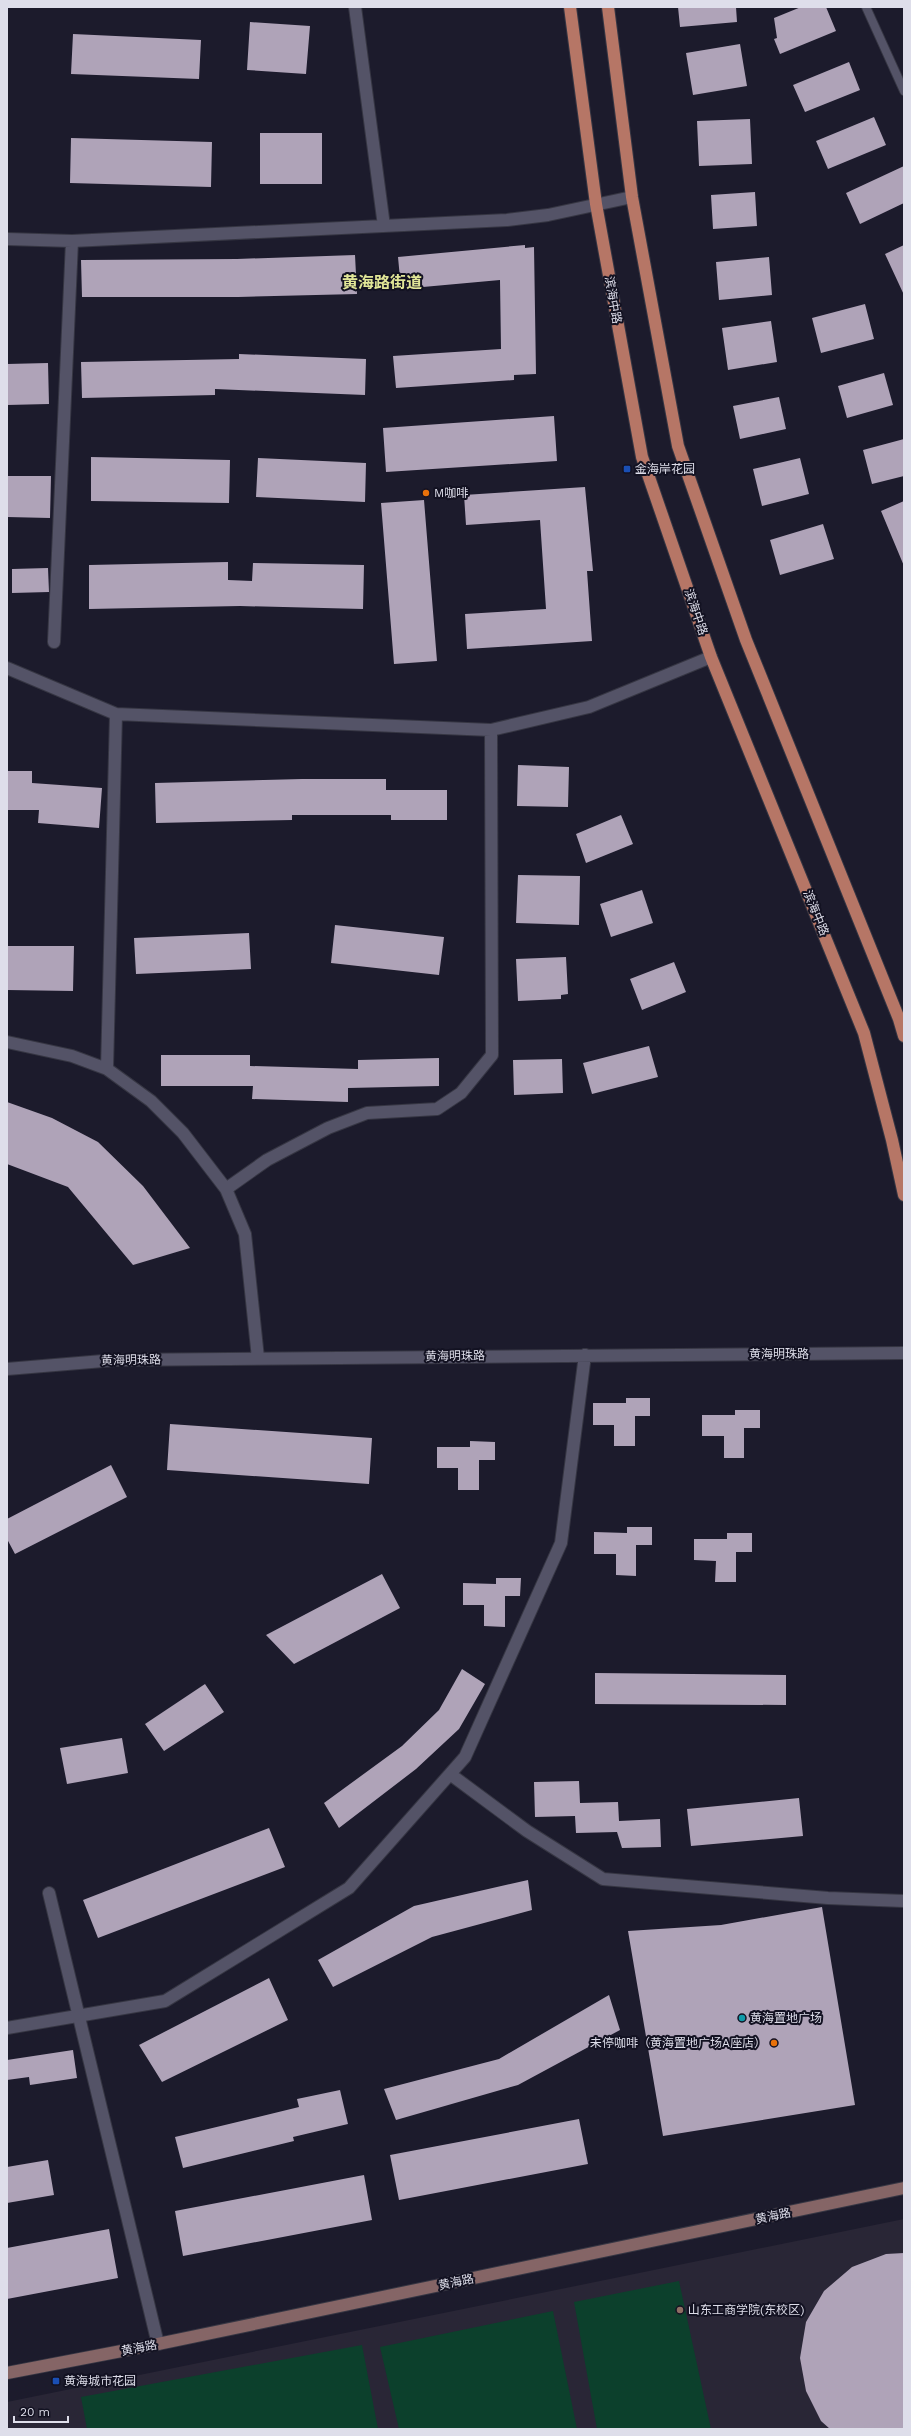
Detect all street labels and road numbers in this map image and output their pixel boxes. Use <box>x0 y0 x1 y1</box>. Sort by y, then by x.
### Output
street label: 滨海中路 <box>602 275 624 325</box>
street label: 滨海中路 <box>682 587 710 637</box>
street label: 滨海中路 <box>801 888 831 938</box>
street label: 黄海明珠路 <box>749 1347 809 1361</box>
street label: 黄海明珠路 <box>425 1348 485 1364</box>
street label: 黄海明珠路 <box>101 1352 161 1368</box>
street label: 黄海路 <box>754 2205 792 2227</box>
street label: 黄海路 <box>437 2271 475 2293</box>
street label: 黄海路 <box>120 2338 158 2358</box>

